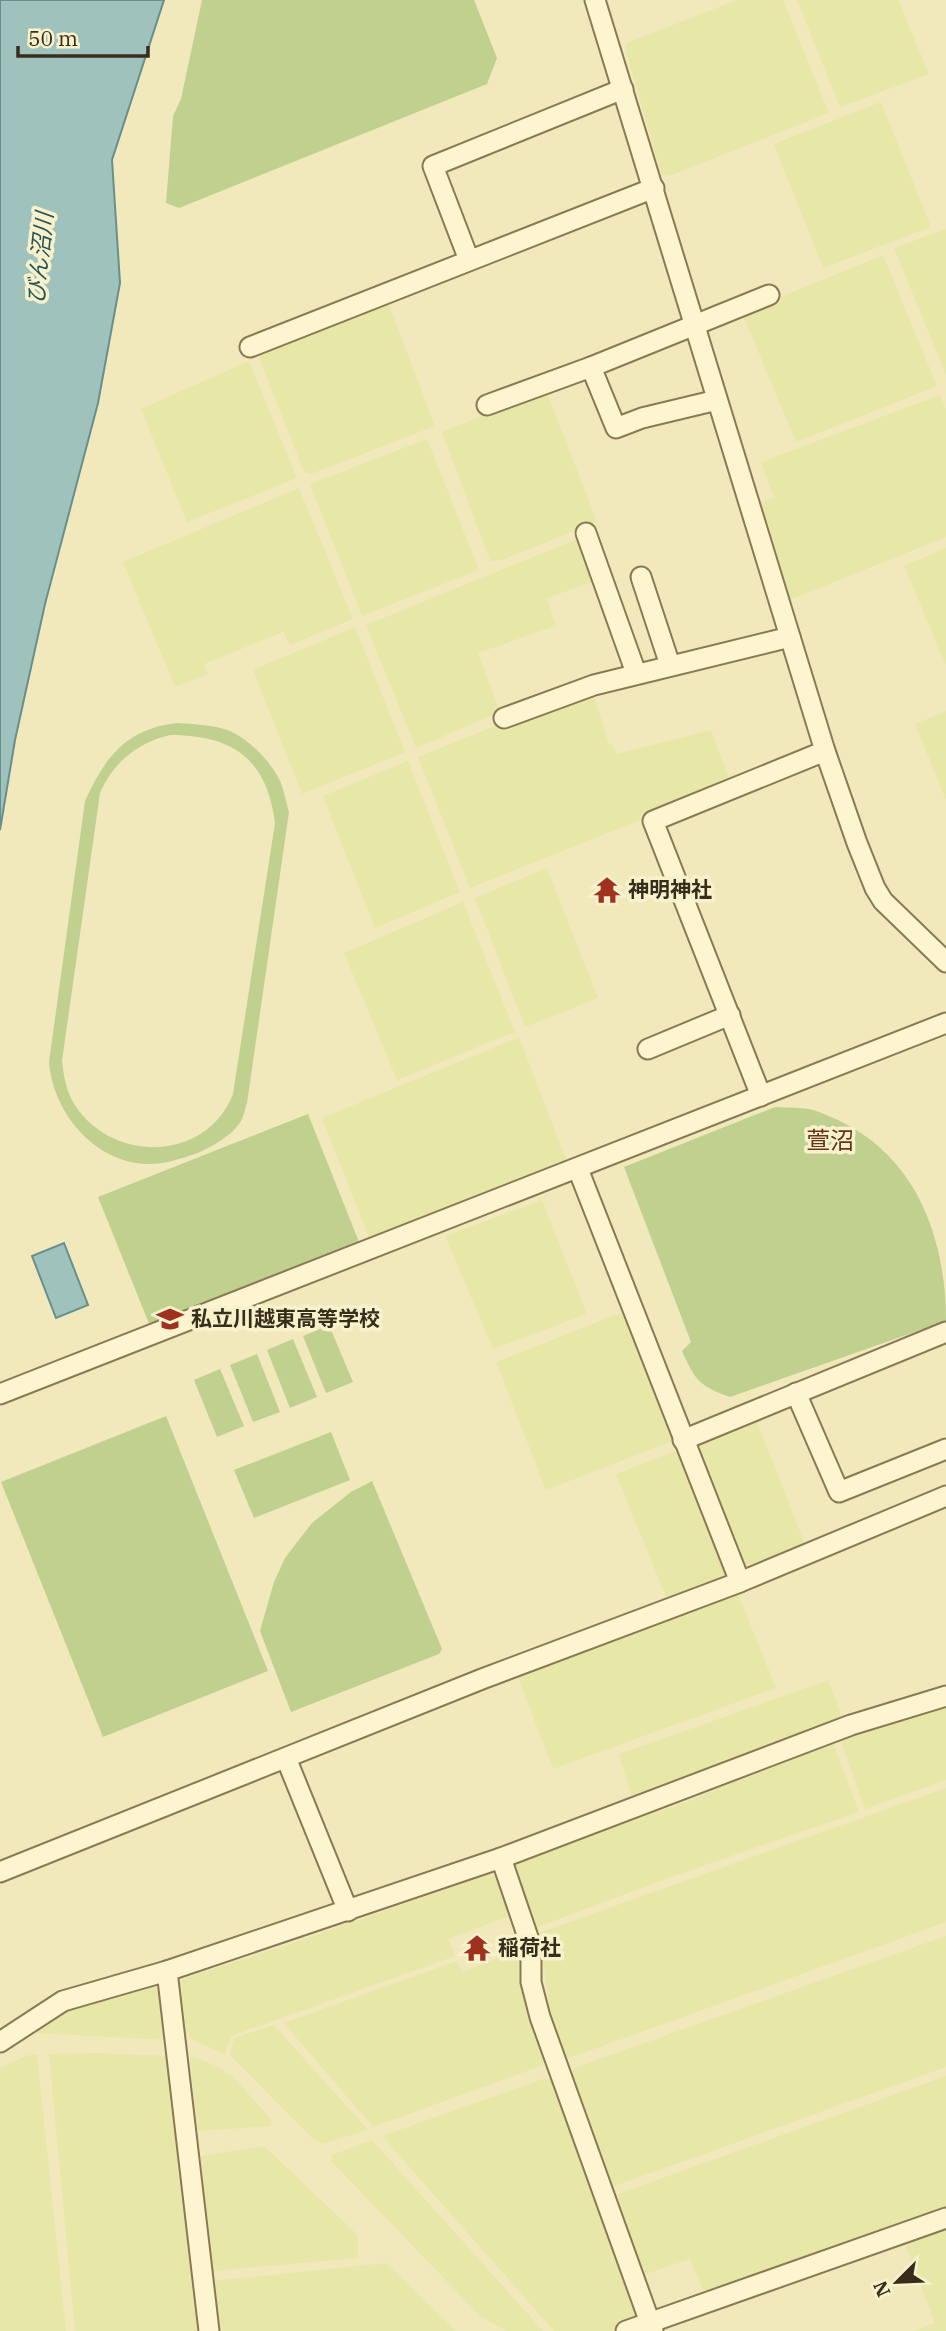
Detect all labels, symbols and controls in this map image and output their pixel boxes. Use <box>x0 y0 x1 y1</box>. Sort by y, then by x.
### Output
scale bar <box>18 14 147 58</box>
text: 50 m <box>28 24 78 52</box>
water label: びん沼川 <box>19 208 59 305</box>
temple icon: 神明神社 <box>592 875 622 905</box>
place label: 神明神社 <box>628 875 712 903</box>
district label: 萱沼 <box>806 1124 854 1156</box>
school or university icon: 私立川越東高等学校 <box>155 1304 185 1334</box>
place label: 私立川越東高等学校 <box>191 1304 380 1332</box>
temple icon: 稲荷社 <box>462 1933 492 1963</box>
place label: 稲荷社 <box>498 1933 561 1961</box>
north arrow <box>862 2247 932 2317</box>
text: N <box>867 2277 895 2301</box>

